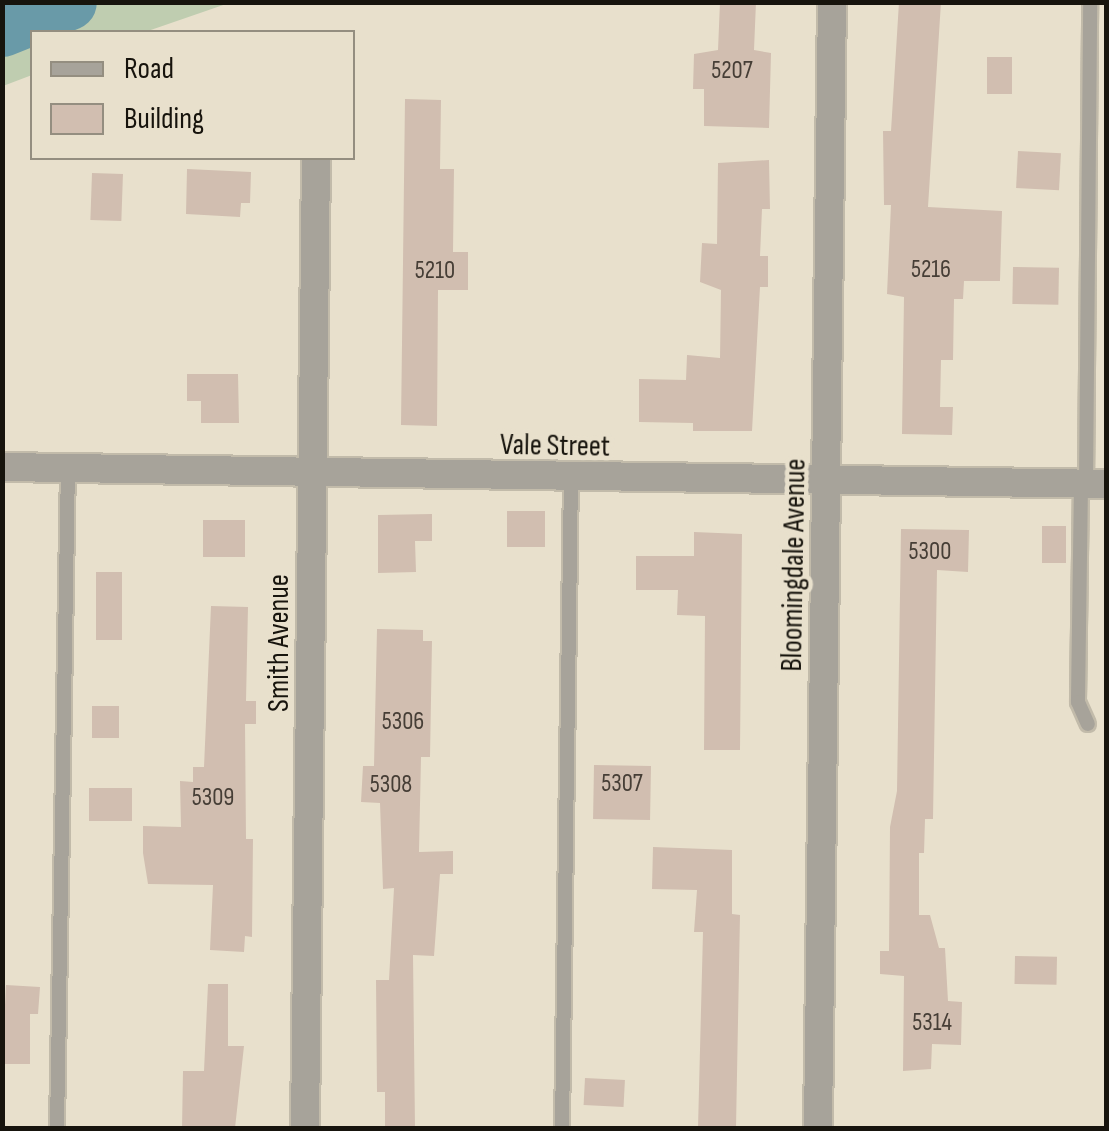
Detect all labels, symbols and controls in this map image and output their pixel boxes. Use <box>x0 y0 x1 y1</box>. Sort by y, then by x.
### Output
legend <box>30 30 355 160</box>
text: Road <box>124 51 174 87</box>
house number: 5207 <box>711 56 753 86</box>
text: Building <box>124 101 204 137</box>
house number: 5216 <box>911 255 951 285</box>
house number: 5210 <box>415 256 455 286</box>
street label: Vale Street <box>500 427 610 465</box>
street label: Bloomingdale Avenue <box>774 458 814 672</box>
house number: 5300 <box>909 537 951 567</box>
street label: Smith Avenue <box>261 574 297 712</box>
house number: 5306 <box>382 707 424 737</box>
house number: 5307 <box>601 769 643 799</box>
house number: 5308 <box>370 770 412 800</box>
house number: 5309 <box>192 783 234 813</box>
house number: 5314 <box>912 1008 952 1038</box>

